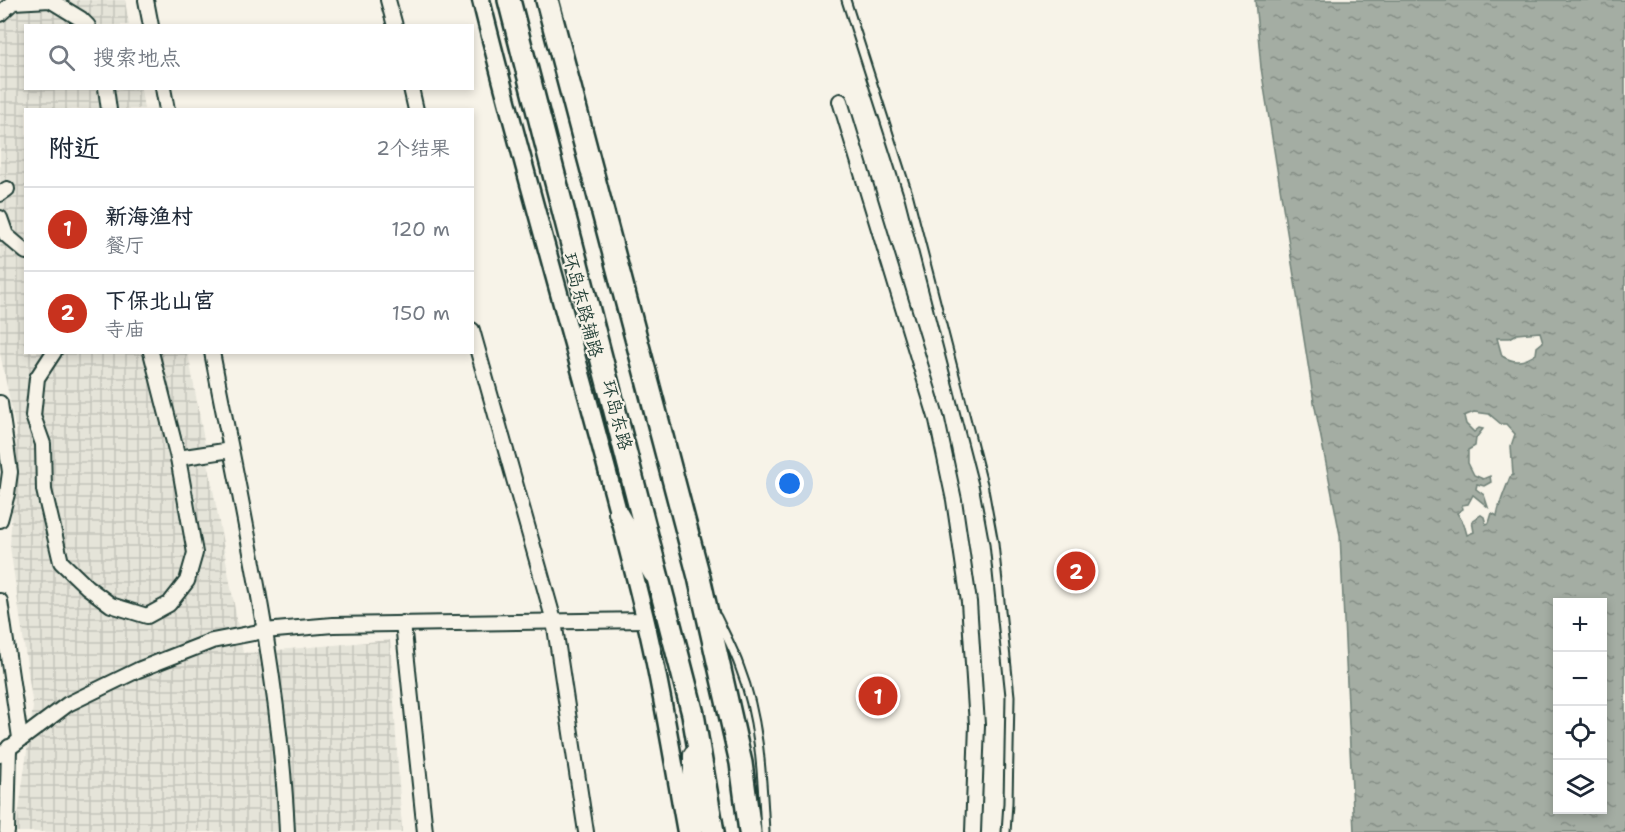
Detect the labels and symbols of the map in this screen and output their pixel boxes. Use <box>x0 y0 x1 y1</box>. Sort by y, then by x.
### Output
street label: 环岛东路辅路 <box>557 250 609 360</box>
street label: 环岛东路 <box>596 377 638 453</box>
your location <box>775 469 804 498</box>
pin: 2 <box>1056 548 1096 594</box>
pin: 1 <box>858 674 898 718</box>

